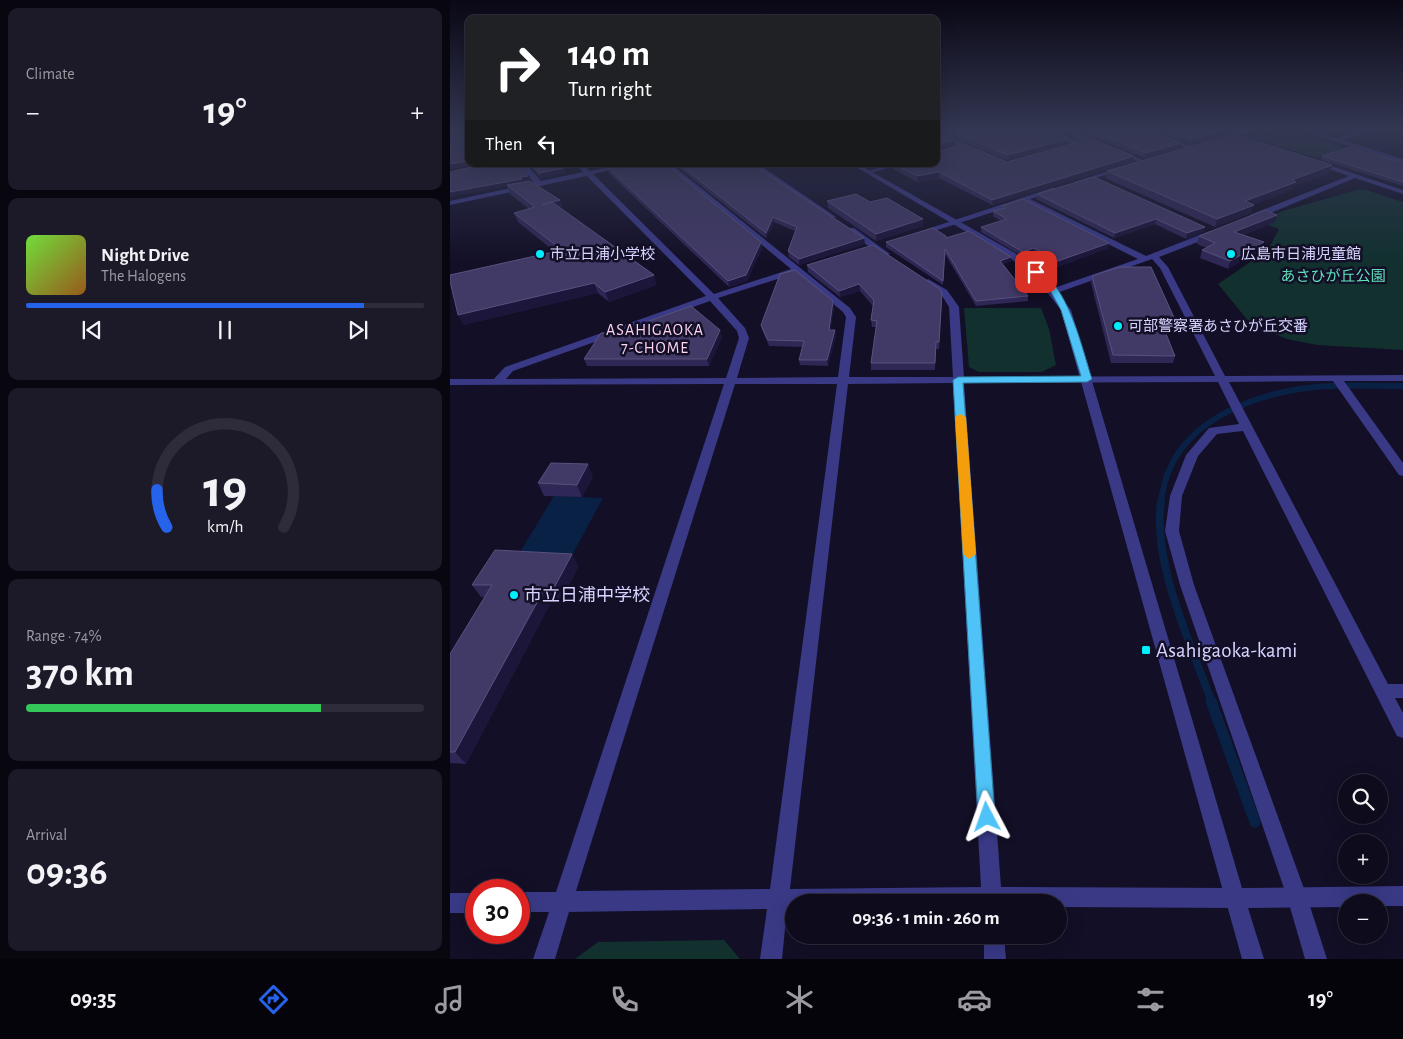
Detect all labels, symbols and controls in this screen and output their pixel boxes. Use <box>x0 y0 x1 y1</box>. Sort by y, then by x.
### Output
icon: right <box>485 35 550 100</box>
text: 140 m <box>568 37 650 72</box>
text: Climate <box>26 66 75 82</box>
text: Turn right <box>568 78 652 100</box>
text: 19° <box>203 93 247 131</box>
text: − <box>26 99 39 127</box>
text: + <box>411 99 424 127</box>
icon: left <box>533 130 561 158</box>
text: Then <box>485 135 523 154</box>
place label: 市立日浦小学校 <box>550 245 655 262</box>
place label: 広島市日浦児童館 <box>1241 245 1361 262</box>
text: Night Drive <box>101 246 189 265</box>
marker: 市立日浦小学校 <box>534 248 546 260</box>
marker: 広島市日浦児童館 <box>1225 248 1237 260</box>
pin <box>1015 251 1057 293</box>
icon: arrive <box>1022 258 1050 286</box>
text: The Halogens <box>101 268 186 284</box>
park label: あさひが丘公園 <box>1280 268 1386 284</box>
icon: previous <box>78 316 106 344</box>
icon: pause <box>211 316 239 344</box>
icon: next <box>344 316 372 344</box>
place label: 可部警察署あさひが丘交番 <box>1128 318 1308 334</box>
marker: 可部警察署あさひが丘交番 <box>1112 320 1124 332</box>
district label: ASAHIGAOKA 7-CHOME <box>606 322 704 356</box>
text: 19 <box>203 464 247 516</box>
text: km/h <box>207 518 243 536</box>
place label: 市立日浦中学校 <box>524 585 650 605</box>
marker: 市立日浦中学校 <box>508 589 520 601</box>
text: Range · 74% <box>26 628 102 644</box>
place label: Asahigaoka-kami <box>1156 640 1297 661</box>
marker: Asahigaoka-kami <box>1140 644 1152 656</box>
text: 370 km <box>26 655 134 693</box>
map controls <box>1338 774 1388 944</box>
button: search <box>1338 774 1388 824</box>
position arrow <box>960 790 1012 842</box>
text: Arrival <box>26 827 67 843</box>
button: + <box>1338 834 1388 884</box>
text: 09:36 <box>26 854 108 892</box>
speed limit sign: 30 <box>465 879 530 944</box>
button: − <box>1338 894 1388 944</box>
text: 09:36 · 1 min · 260 m <box>852 909 1000 928</box>
icon: directions <box>256 982 291 1017</box>
icon: music <box>432 982 467 1017</box>
icon: phone <box>607 982 642 1017</box>
icon: climate <box>782 982 817 1017</box>
icon: car <box>957 982 992 1017</box>
icon: filters <box>1133 982 1168 1017</box>
text: 09:35 <box>70 988 116 1010</box>
text: 19° <box>1308 988 1333 1010</box>

